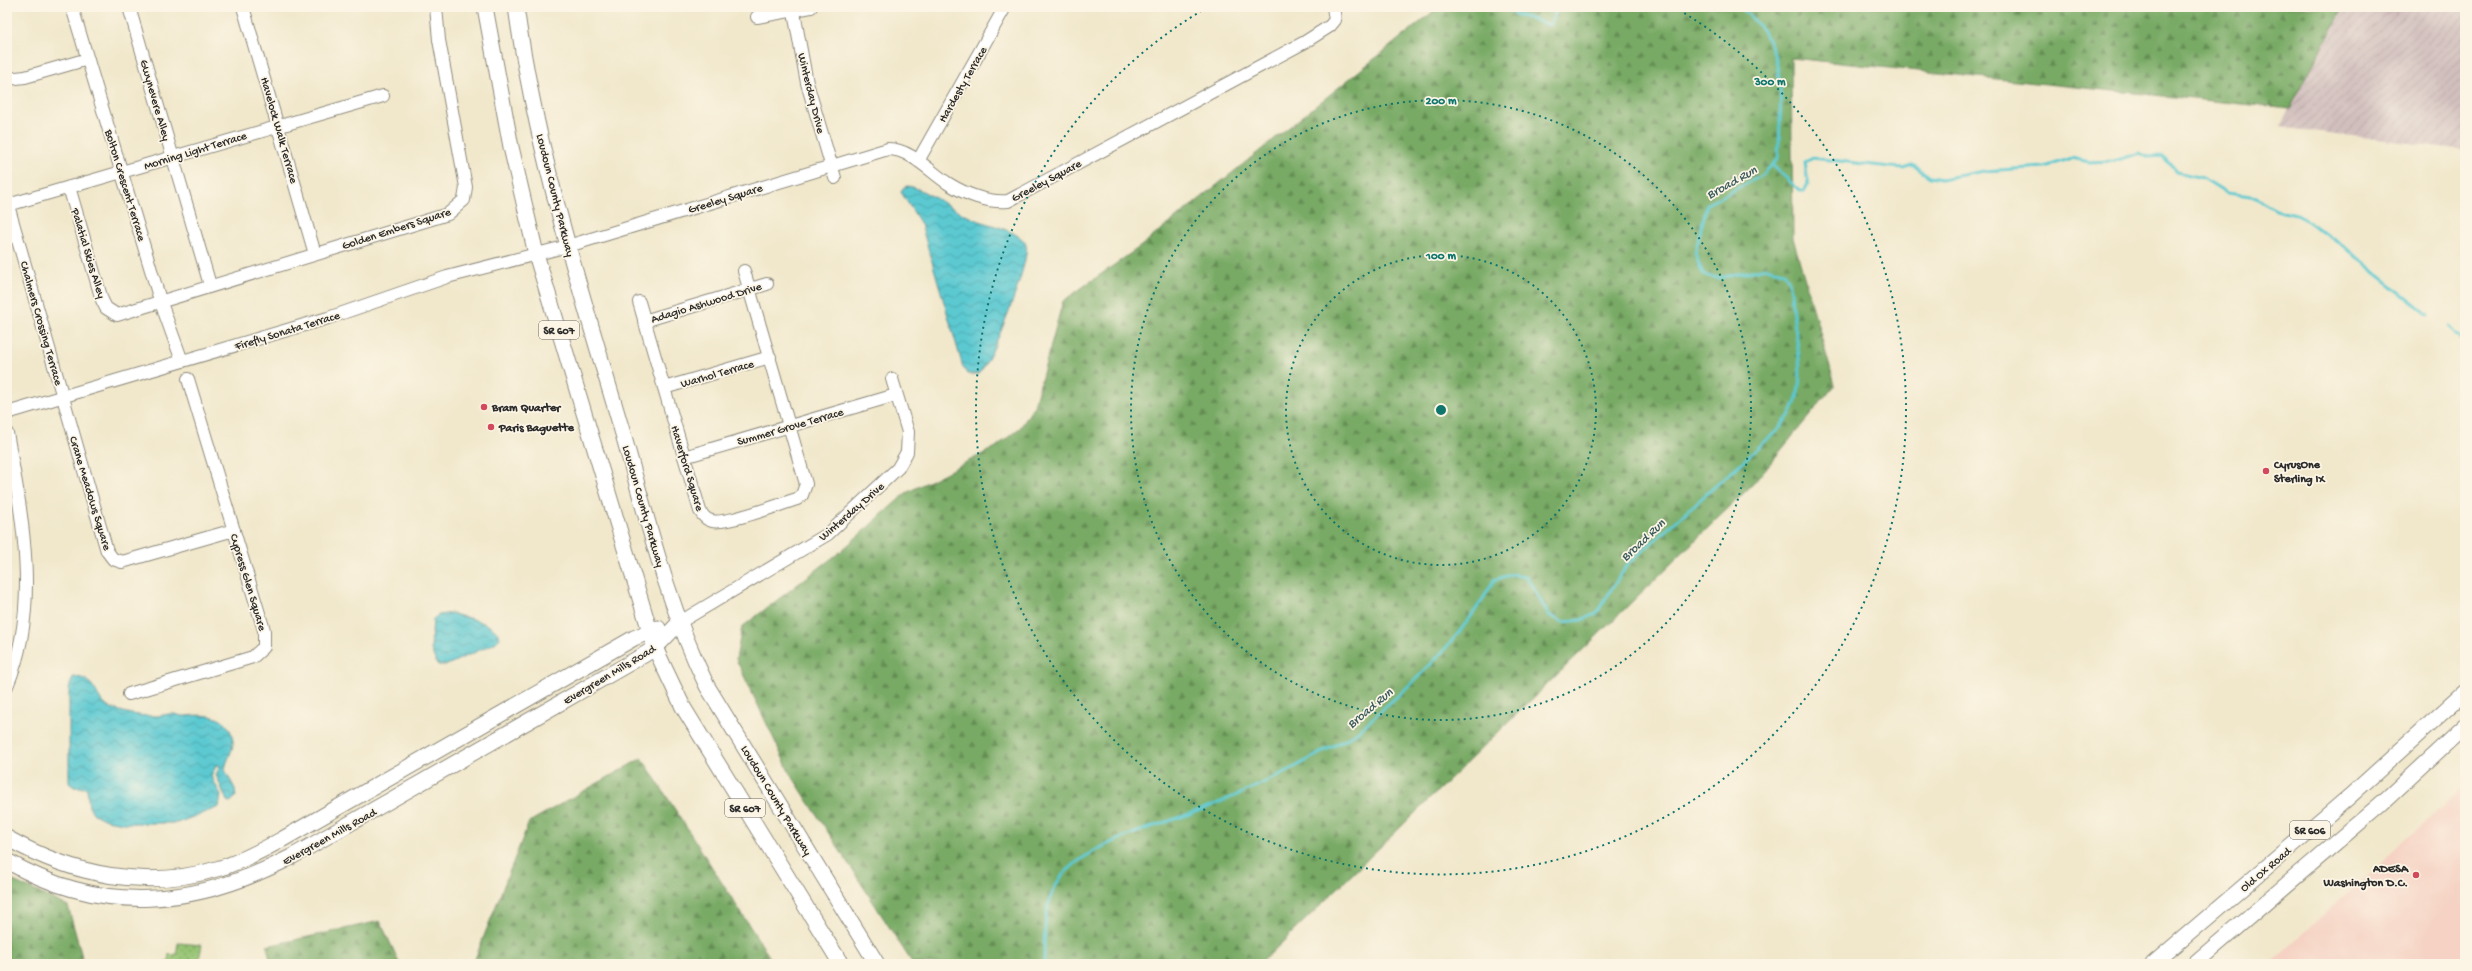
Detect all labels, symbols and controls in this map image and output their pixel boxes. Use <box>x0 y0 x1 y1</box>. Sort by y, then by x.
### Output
street label: Hardesty Terrace <box>936 44 992 125</box>
street label: Winterday Drive <box>793 52 827 136</box>
street label: Gwynevere Alley <box>136 58 172 143</box>
street label: Havelock Walk Terrace <box>256 76 300 186</box>
text: 300 m <box>1753 76 1786 90</box>
text: 200 m <box>1426 95 1457 109</box>
street label: Bolton Crescent Terrace <box>100 127 148 244</box>
street label: Morning Light Terrace <box>143 129 249 174</box>
street label: Loudoun County Parkway <box>532 133 576 258</box>
street label: Greeley Square <box>1010 157 1085 206</box>
water label: Broad Run <box>1705 163 1761 203</box>
street label: Greeley Square <box>687 182 765 218</box>
street label: Golden Embers Square <box>340 205 454 254</box>
street label: Palatial Skies Alley <box>66 206 108 301</box>
text: 100 m <box>1425 250 1456 264</box>
street label: Chalmers Crossing Terrace <box>16 260 65 388</box>
street label: Adagio Ashwood Drive <box>650 280 764 327</box>
street label: Firefly Sonata Terrace <box>232 309 343 355</box>
road number: SR 607 <box>539 321 579 339</box>
street label: Warhol Terrace <box>679 358 757 392</box>
marker: Bram Quarter <box>479 402 489 412</box>
place label: Bram Quarter <box>491 402 562 416</box>
centre of rings <box>1434 403 1448 417</box>
street label: Summer Grove Terrace <box>736 406 846 450</box>
marker: Paris Baguette <box>486 422 496 432</box>
place label: Paris Baguette <box>498 422 575 436</box>
street label: Haverford Square <box>666 424 706 514</box>
street label: Crane Meadows Square <box>65 435 113 553</box>
street label: Loudoun County Parkway <box>618 444 666 569</box>
place label: CyrusOne Sterling IX <box>2273 459 2325 487</box>
marker: CyrusOne Sterling IX <box>2261 466 2271 476</box>
street label: Winterday Drive <box>817 480 889 545</box>
water label: Broad Run <box>1618 516 1670 565</box>
street label: Cypress Glen Square <box>226 532 269 634</box>
street label: Evergreen Mills Road <box>561 642 659 709</box>
water label: Broad Run <box>1345 685 1397 732</box>
street label: Loudoun County Parkway <box>737 743 814 859</box>
road number: SR 607 <box>725 799 765 817</box>
street label: Evergreen Mills Road <box>281 806 380 869</box>
road number: SR 606 <box>2290 821 2330 839</box>
street label: Old Ox Road <box>2238 845 2295 896</box>
place label: ADESA Washington D.C. <box>2323 863 2409 891</box>
marker: ADESA Washington D.C. <box>2411 870 2421 880</box>

